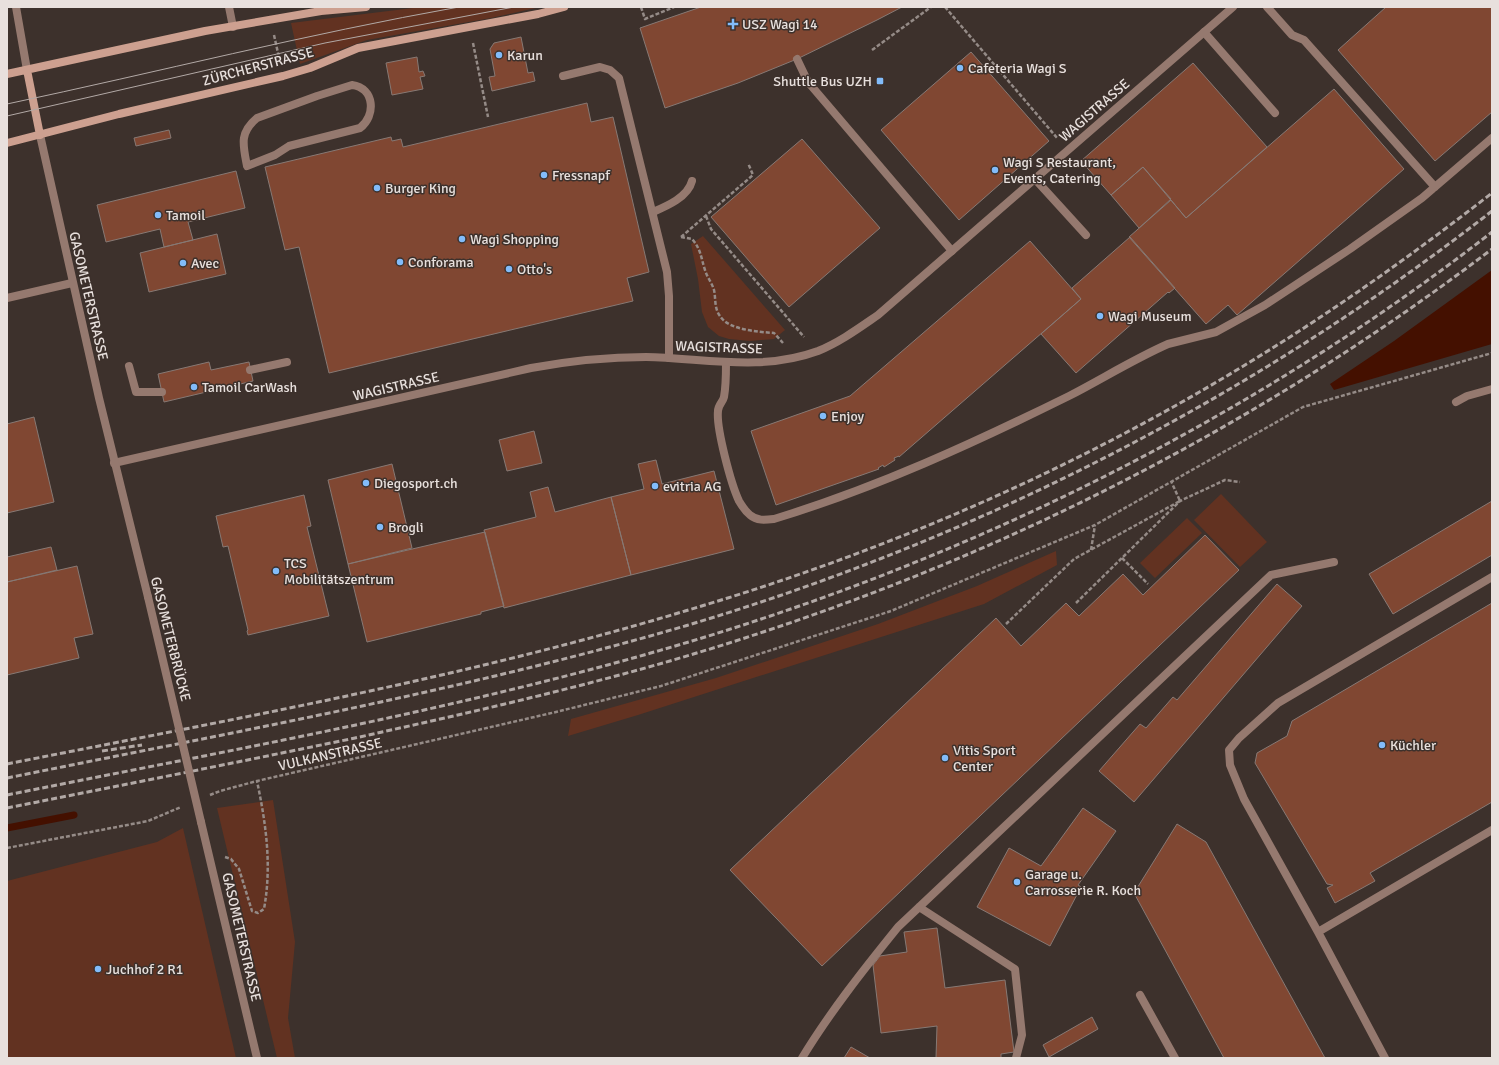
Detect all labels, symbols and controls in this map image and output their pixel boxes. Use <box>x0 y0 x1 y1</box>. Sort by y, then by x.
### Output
place label: USZ Wagi 14 <box>742 16 818 33</box>
marker: USZ Wagi 14 <box>727 18 739 30</box>
street label: ZÜRCHERSTRASSE <box>201 43 316 89</box>
place label: Karun <box>507 47 543 64</box>
marker: Karun <box>494 50 504 60</box>
place label: Cafeteria Wagi S <box>968 60 1067 77</box>
marker: Cafeteria Wagi S <box>955 63 965 73</box>
place label: Shuttle Bus UZH <box>773 73 872 90</box>
street label: WAGISTRASSE <box>1056 75 1133 146</box>
marker: Shuttle Bus UZH <box>875 76 885 86</box>
place label: Wagi S Restaurant, Events, Catering <box>1003 154 1116 187</box>
marker: Wagi S Restaurant, Events, Catering <box>990 165 1000 175</box>
place label: Fressnapf <box>552 167 611 184</box>
marker: Fressnapf <box>539 170 549 180</box>
place label: Burger King <box>385 180 456 197</box>
marker: Burger King <box>372 183 382 193</box>
place label: Tamoil <box>166 207 205 224</box>
marker: Tamoil <box>153 210 163 220</box>
street label: GASOMETERSTRASSE <box>65 230 112 362</box>
place label: Wagi Shopping <box>470 231 559 248</box>
marker: Wagi Shopping <box>457 234 467 244</box>
place label: Conforama <box>408 254 474 271</box>
place label: Avec <box>191 255 220 272</box>
marker: Conforama <box>395 257 405 267</box>
marker: Avec <box>178 258 188 268</box>
place label: Otto's <box>517 261 552 278</box>
marker: Otto's <box>504 264 514 274</box>
place label: Wagi Museum <box>1108 308 1192 325</box>
marker: Wagi Museum <box>1095 311 1105 321</box>
street label: WAGISTRASSE <box>675 337 763 358</box>
street label: WAGISTRASSE <box>351 368 441 405</box>
place label: Tamoil CarWash <box>202 379 297 396</box>
marker: Tamoil CarWash <box>189 382 199 392</box>
place label: Enjoy <box>831 408 865 425</box>
marker: Enjoy <box>818 411 828 421</box>
place label: Diegosport.ch <box>374 475 458 492</box>
marker: Diegosport.ch <box>361 478 371 488</box>
place label: evitria AG <box>663 478 721 495</box>
marker: evitria AG <box>650 481 660 491</box>
place label: Brogli <box>388 519 424 536</box>
marker: Brogli <box>375 522 385 532</box>
place label: TCS Mobilitätszentrum <box>284 555 394 588</box>
marker: TCS Mobilitätszentrum <box>271 566 281 576</box>
street label: GASOMETERBRÜCKE <box>147 575 194 703</box>
street label: VULKANSTRASSE <box>277 734 384 775</box>
place label: Küchler <box>1390 737 1437 754</box>
marker: Küchler <box>1377 740 1387 750</box>
place label: Vitis Sport Center <box>953 742 1016 775</box>
marker: Vitis Sport Center <box>940 753 950 763</box>
place label: Garage u. Carrosserie R. Koch <box>1025 866 1141 899</box>
street label: GASOMETERSTRASSE <box>218 871 265 1003</box>
marker: Garage u. Carrosserie R. Koch <box>1012 877 1022 887</box>
place label: Juchhof 2 R1 <box>106 961 183 978</box>
marker: Juchhof 2 R1 <box>93 964 103 974</box>

